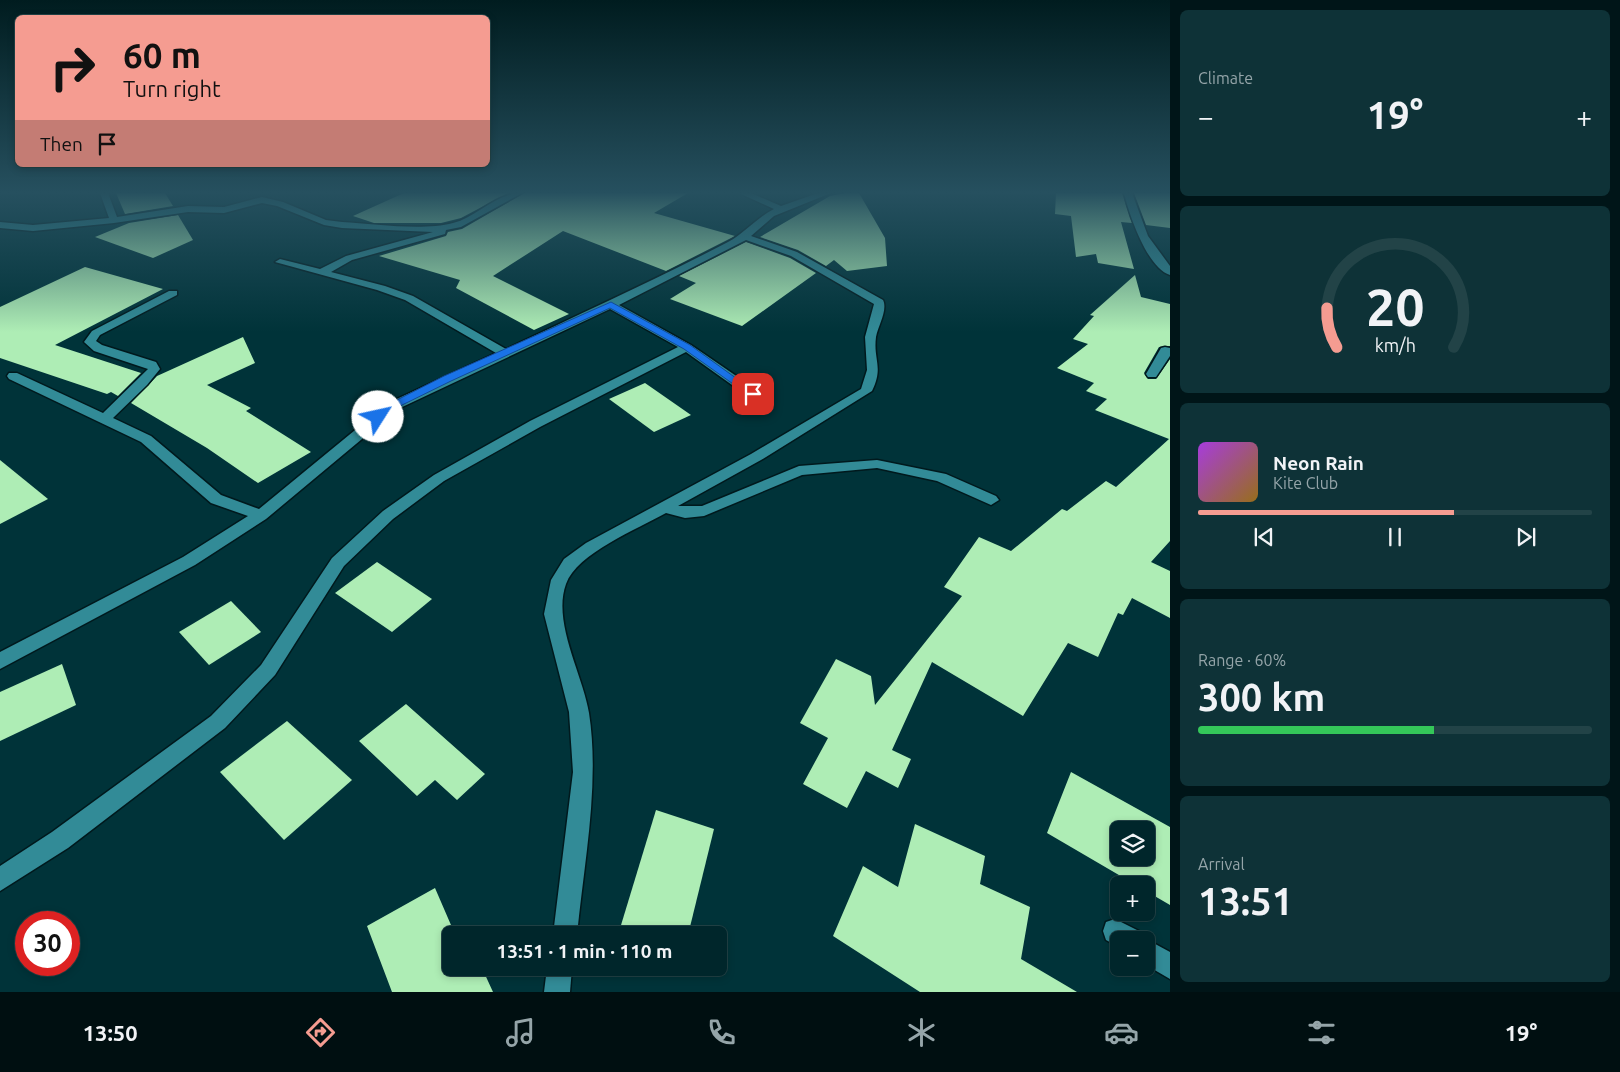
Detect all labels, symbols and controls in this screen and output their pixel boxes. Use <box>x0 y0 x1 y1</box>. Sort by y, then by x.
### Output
icon: right <box>40 35 105 100</box>
text: 60 m <box>123 35 201 75</box>
text: Climate <box>1198 69 1253 87</box>
text: Turn right <box>123 76 221 101</box>
text: 19° <box>1367 94 1423 136</box>
text: − <box>1198 101 1214 132</box>
text: + <box>1576 101 1592 132</box>
icon: arrive <box>93 130 121 158</box>
text: Then <box>40 133 83 155</box>
text: 20 <box>1366 278 1424 336</box>
text: km/h <box>1374 335 1416 355</box>
pin <box>732 373 774 415</box>
icon: arrive <box>739 380 767 408</box>
position arrow <box>351 390 403 442</box>
text: Neon Rain <box>1273 452 1364 474</box>
text: Kite Club <box>1273 474 1338 492</box>
icon: previous <box>1250 523 1278 551</box>
icon: pause <box>1381 523 1409 551</box>
icon: next <box>1512 523 1540 551</box>
text: Range · 60% <box>1198 651 1286 669</box>
text: 300 km <box>1198 676 1325 718</box>
map controls <box>1110 821 1155 976</box>
button: layers <box>1110 821 1155 866</box>
text: Arrival <box>1198 855 1245 873</box>
button: + <box>1110 876 1155 921</box>
text: 13:51 <box>1198 880 1293 922</box>
speed limit sign: 30 <box>15 911 80 976</box>
button: − <box>1110 931 1155 976</box>
text: 13:51 · 1 min · 110 m <box>497 940 672 962</box>
icon: directions <box>303 1015 338 1050</box>
icon: music <box>503 1015 538 1050</box>
icon: phone <box>704 1015 739 1050</box>
icon: climate <box>904 1015 939 1050</box>
icon: car <box>1104 1015 1139 1050</box>
icon: filters <box>1304 1015 1339 1050</box>
text: 13:50 <box>83 1020 138 1045</box>
text: 19° <box>1505 1020 1537 1045</box>

